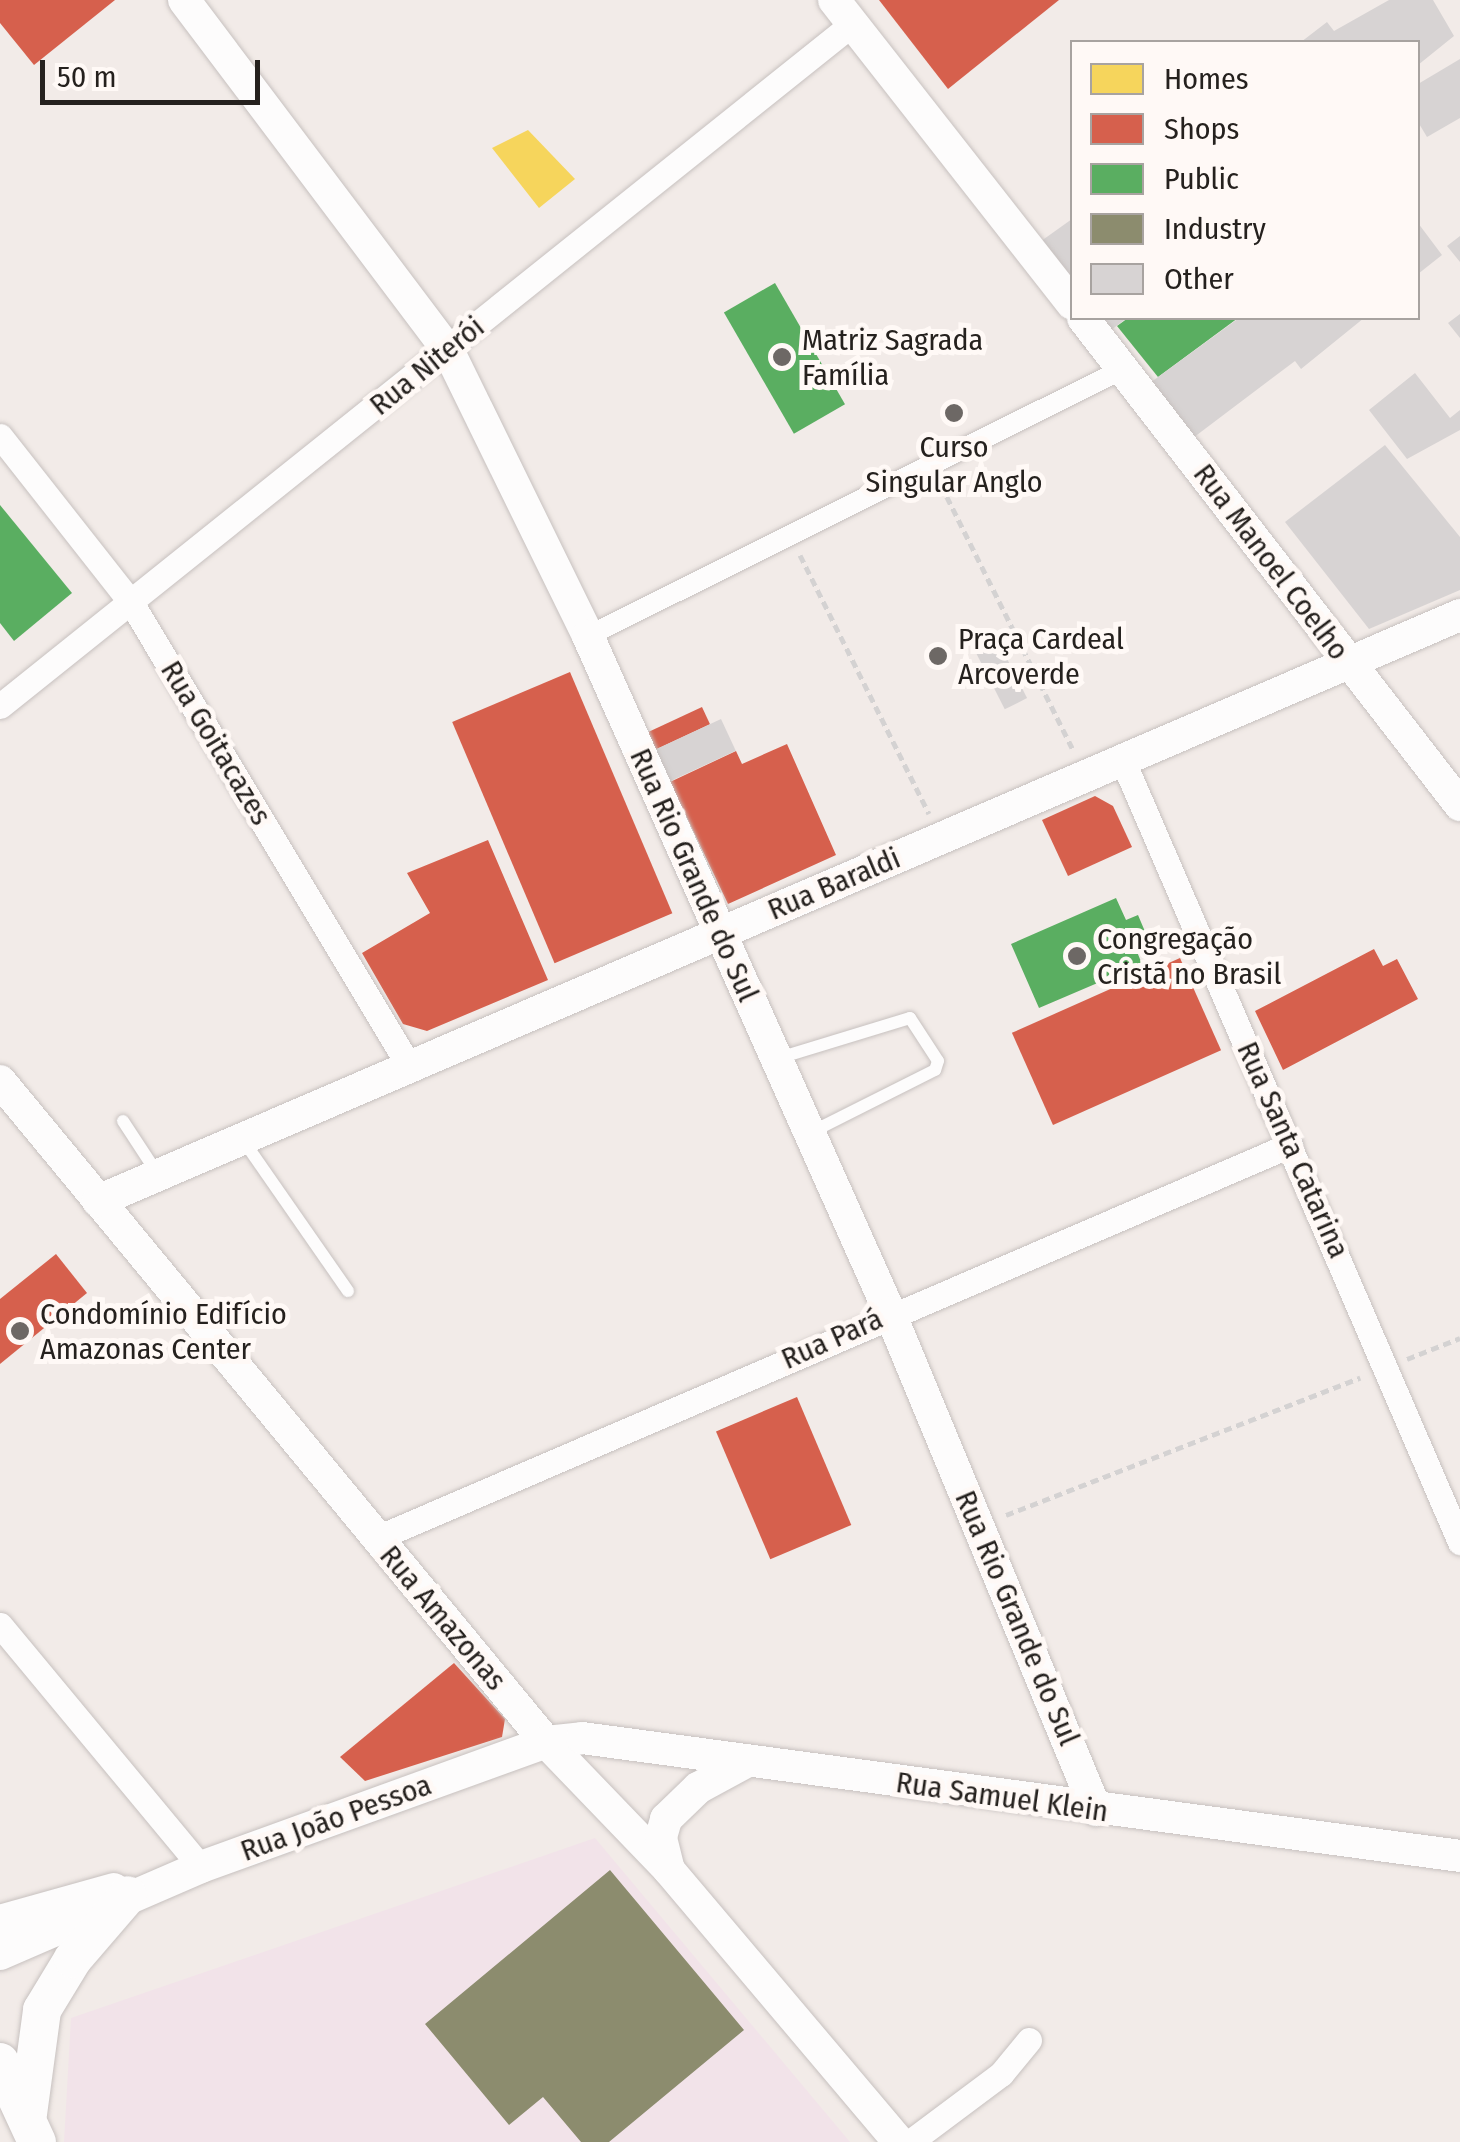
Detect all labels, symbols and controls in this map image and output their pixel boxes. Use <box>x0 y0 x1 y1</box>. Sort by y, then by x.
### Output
scale bar <box>45 40 265 102</box>
legend <box>1070 40 1420 320</box>
text: 50 m <box>57 59 117 95</box>
text: Homes <box>1164 61 1249 97</box>
text: Shops <box>1164 111 1239 147</box>
text: Public <box>1164 161 1239 197</box>
text: Industry <box>1164 211 1266 247</box>
text: Other <box>1164 261 1234 297</box>
street label: Rua Niterói <box>363 309 491 423</box>
place label: Matriz Sagrada Família <box>802 322 983 392</box>
marker: Matriz Sagrada Família <box>771 346 793 368</box>
marker: Curso Singular Anglo <box>943 402 965 424</box>
place label: Curso Singular Anglo <box>866 429 1042 500</box>
street label: Rua Manoel Coelho <box>1186 457 1356 667</box>
place label: Praça Cardeal Arcoverde <box>958 621 1124 692</box>
marker: Praça Cardeal Arcoverde <box>927 645 949 667</box>
street label: Rua Goitacazes <box>153 654 279 832</box>
street label: Rua Rio Grande do Sul <box>622 743 766 1007</box>
street label: Rua Baraldi <box>762 840 906 928</box>
place label: Congregação Cristã no Brasil <box>1097 921 1281 992</box>
marker: Congregação Cristã no Brasil <box>1066 945 1088 967</box>
street label: Rua Santa Catarina <box>1229 1036 1357 1264</box>
place label: Condomínio Edifício Amazonas Center <box>40 1296 287 1366</box>
street label: Rua Pará <box>776 1301 888 1377</box>
marker: Condomínio Edifício Amazonas Center <box>9 1320 31 1342</box>
street label: Rua Rio Grande do Sul <box>947 1485 1087 1751</box>
street label: Rua Amazonas <box>372 1538 514 1698</box>
street label: Rua Samuel Klein <box>894 1764 1110 1830</box>
street label: Rua João Pessoa <box>236 1767 436 1869</box>

